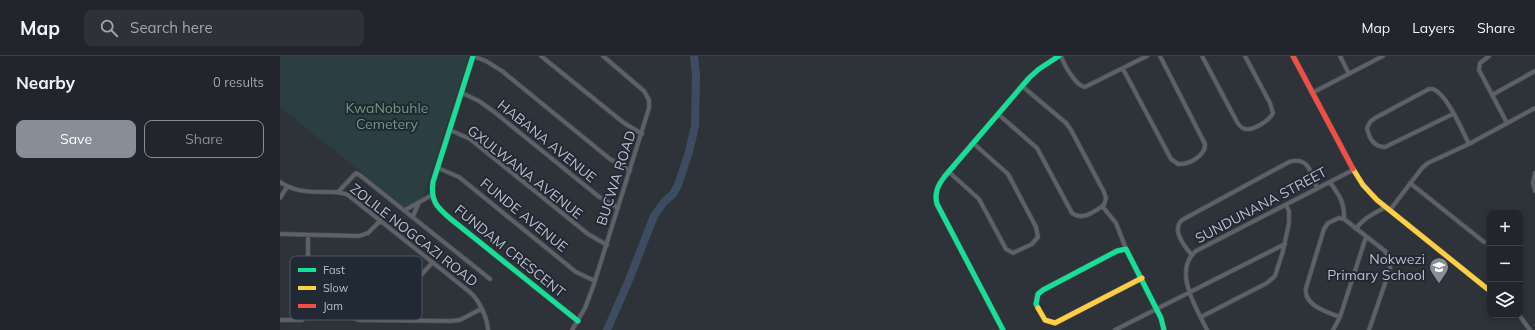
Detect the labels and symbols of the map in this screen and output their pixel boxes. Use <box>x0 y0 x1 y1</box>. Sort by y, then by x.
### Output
street label: HABANA AVENUE <box>494 96 600 186</box>
park label: KwaNobuhle Cemetery <box>345 99 429 133</box>
street label: GXULWANA AVENUE <box>464 121 586 223</box>
street label: BUCWA ROAD <box>592 128 640 228</box>
street label: SUNDUNANA STREET <box>1192 162 1330 247</box>
street label: FUNDE AVENUE <box>477 174 571 256</box>
street label: ZOLILE NOGCAZI ROAD <box>346 179 482 291</box>
street label: FUNDAM CRESCENT <box>451 201 570 302</box>
place label: Nokwezi Primary School <box>1327 250 1425 284</box>
legend <box>290 256 422 320</box>
school or university icon: Nokwezi Primary School <box>1428 256 1450 284</box>
text: Fast <box>323 263 345 277</box>
text: Slow <box>323 281 349 295</box>
text: Jam <box>323 299 343 313</box>

